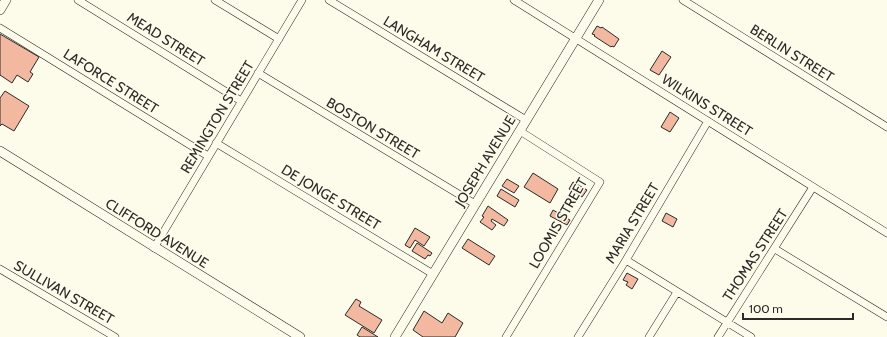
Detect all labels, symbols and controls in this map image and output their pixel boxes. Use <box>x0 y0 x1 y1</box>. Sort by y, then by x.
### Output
street label: MEAD STREET <box>124 8 209 70</box>
street label: LANGHAM STREET <box>380 12 488 87</box>
street label: BERLIN STREET <box>747 20 838 86</box>
street label: LAFORCE STREET <box>60 45 162 118</box>
street label: REMINGTON STREET <box>176 57 258 177</box>
street label: WILKINS STREET <box>658 70 756 140</box>
street label: BOSTON STREET <box>323 93 423 163</box>
street label: JOSEPH AVENUE <box>450 112 519 211</box>
street label: DE JONGE STREET <box>278 160 384 234</box>
street label: LOOMIS STREET <box>525 174 591 271</box>
street label: MARIA STREET <box>601 179 663 267</box>
street label: CLIFFORD AVENUE <box>102 194 212 272</box>
street label: THOMAS STREET <box>718 205 792 305</box>
street label: SULLIVAN STREET <box>11 256 118 328</box>
scale bar <box>743 295 853 321</box>
text: 100 m <box>749 301 783 316</box>

